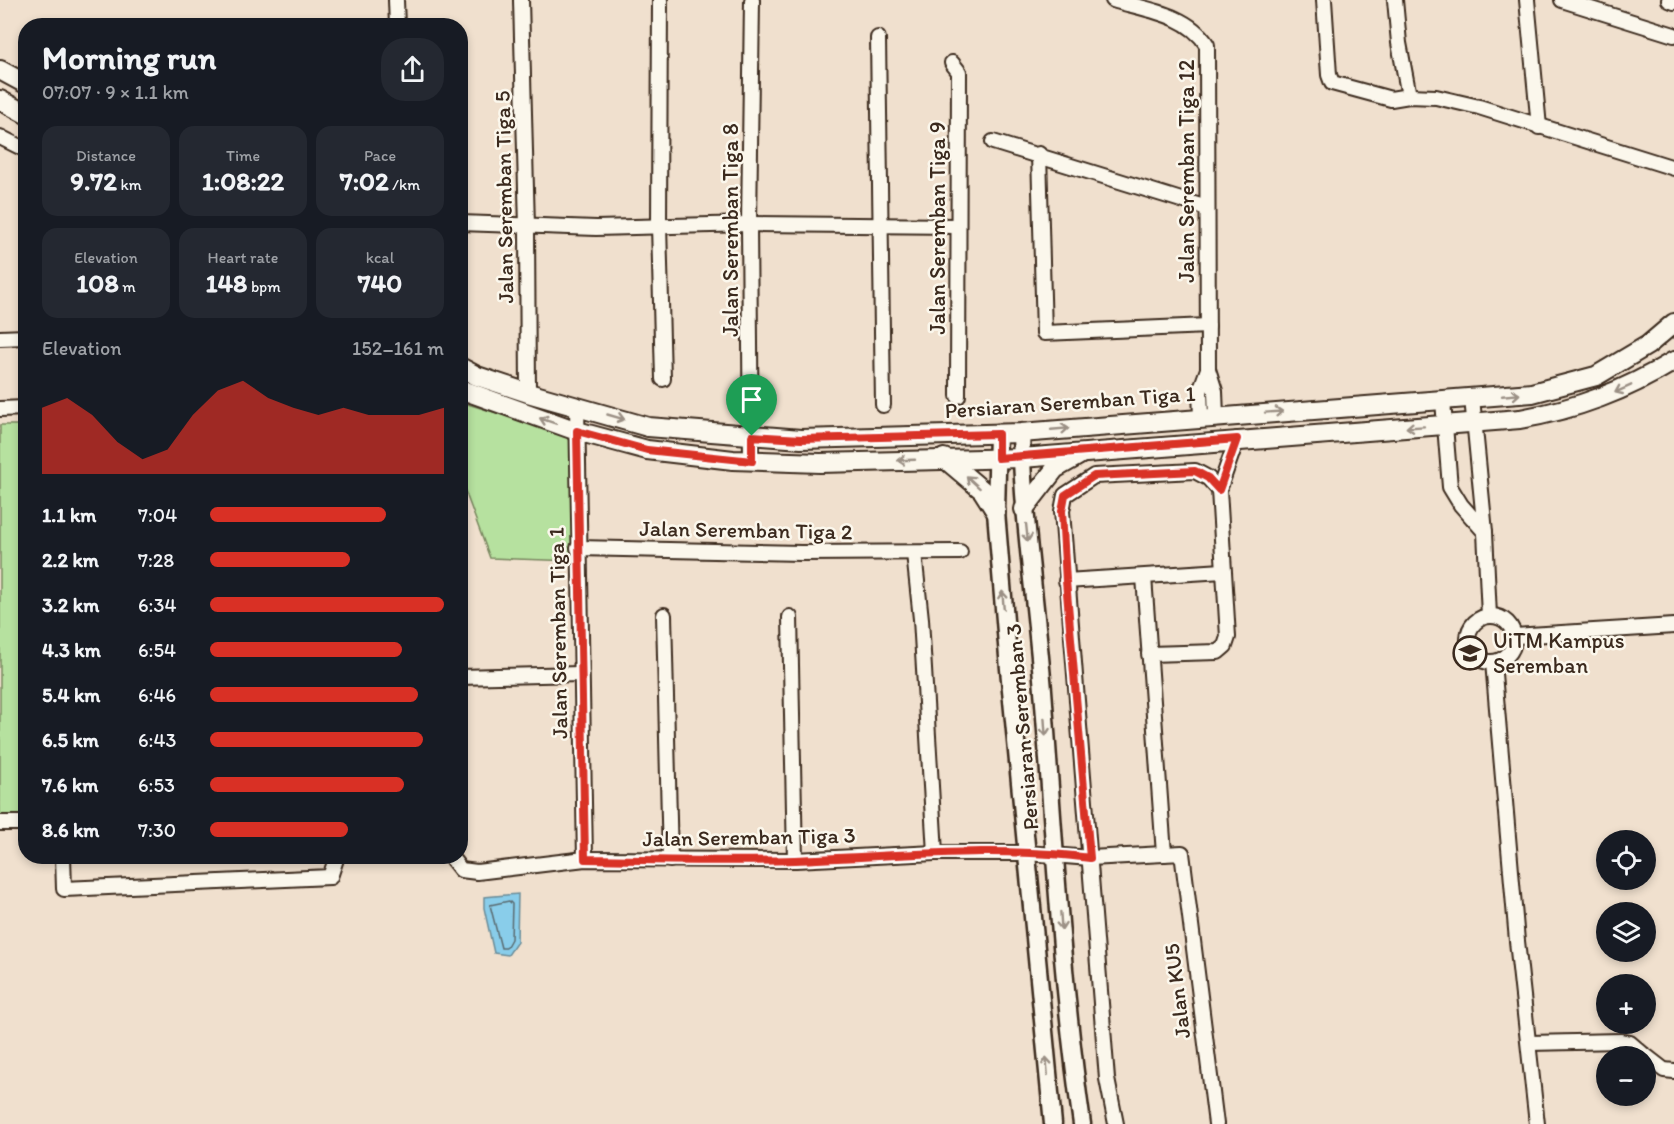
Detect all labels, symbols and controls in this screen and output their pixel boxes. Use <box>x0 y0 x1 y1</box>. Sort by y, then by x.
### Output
text: Morning run <box>42 38 217 77</box>
button: share <box>381 38 444 101</box>
street label: Jalan Seremban Tiga 12 <box>1173 59 1200 283</box>
text: 07:07 · 9 × 1.1 km <box>42 80 189 104</box>
street label: Jalan Seremban Tiga 5 <box>489 90 519 304</box>
street label: Jalan Seremban Tiga 9 <box>924 122 951 334</box>
street label: Jalan Seremban Tiga 8 <box>717 123 744 337</box>
text: Distance <box>76 146 136 165</box>
text: Time <box>226 146 260 165</box>
text: Pace <box>364 146 396 165</box>
text: 9.72 <box>70 165 117 197</box>
text: 1:08:22 <box>202 165 284 197</box>
text: 7:02 <box>340 165 389 197</box>
text: km <box>117 175 142 194</box>
text: /km <box>389 175 420 194</box>
text: Elevation <box>74 248 138 267</box>
text: Heart rate <box>208 248 278 267</box>
text: kcal <box>366 248 394 267</box>
text: 108 <box>76 267 119 299</box>
text: 148 <box>205 267 247 299</box>
text: 740 <box>358 267 402 299</box>
text: m <box>119 277 136 296</box>
text: bpm <box>247 277 281 296</box>
text: Elevation <box>42 336 121 360</box>
text: 152–161 m <box>352 336 444 360</box>
pin <box>726 374 777 436</box>
street label: Persiaran Seremban Tiga 1 <box>944 380 1196 424</box>
icon: arrive <box>735 383 768 416</box>
one-way arrow <box>1615 384 1633 396</box>
one-way arrow <box>1500 389 1520 400</box>
one-way arrow <box>1264 407 1284 418</box>
one-way arrow <box>606 412 625 423</box>
one-way arrow <box>539 414 558 425</box>
one-way arrow <box>1405 422 1425 433</box>
one-way arrow <box>1050 423 1070 434</box>
one-way arrow <box>896 454 916 465</box>
one-way arrow <box>966 475 981 489</box>
text: 1.1 km <box>42 503 96 527</box>
text: 7:04 <box>138 503 177 527</box>
street label: Jalan Seremban Tiga 2 <box>639 515 853 545</box>
one-way arrow <box>1022 522 1033 542</box>
street label: Jalan Seremban Tiga 1 <box>543 527 573 739</box>
text: 2.2 km <box>42 548 99 572</box>
text: 7:28 <box>138 548 174 572</box>
one-way arrow <box>997 590 1008 610</box>
text: 3.2 km <box>42 593 99 617</box>
text: 6:34 <box>138 593 176 617</box>
street label: Persiaran Seremban 3 <box>1000 623 1044 831</box>
place label: UiTM Kampus Seremban <box>1493 627 1625 679</box>
school or university icon: UiTM Kampus Seremban <box>1452 635 1488 671</box>
text: 4.3 km <box>42 638 101 662</box>
text: 6:54 <box>138 638 176 662</box>
text: 5.4 km <box>42 683 100 707</box>
text: 6:46 <box>138 683 176 707</box>
one-way arrow <box>1040 716 1051 736</box>
text: 6.5 km <box>42 728 99 752</box>
text: 6:43 <box>138 728 176 752</box>
text: 7.6 km <box>42 773 98 797</box>
text: 6:53 <box>138 773 175 797</box>
text: 8.6 km <box>42 818 99 842</box>
text: 7:30 <box>138 818 176 842</box>
street label: Jalan Seremban Tiga 3 <box>642 822 856 852</box>
map controls <box>1596 830 1656 1106</box>
button: locate <box>1596 830 1656 890</box>
button: layers <box>1596 902 1656 962</box>
one-way arrow <box>1055 911 1066 931</box>
street label: Jalan KU5 <box>1158 942 1196 1040</box>
button: + <box>1596 974 1656 1034</box>
button: − <box>1596 1046 1656 1106</box>
one-way arrow <box>1041 1056 1052 1076</box>

